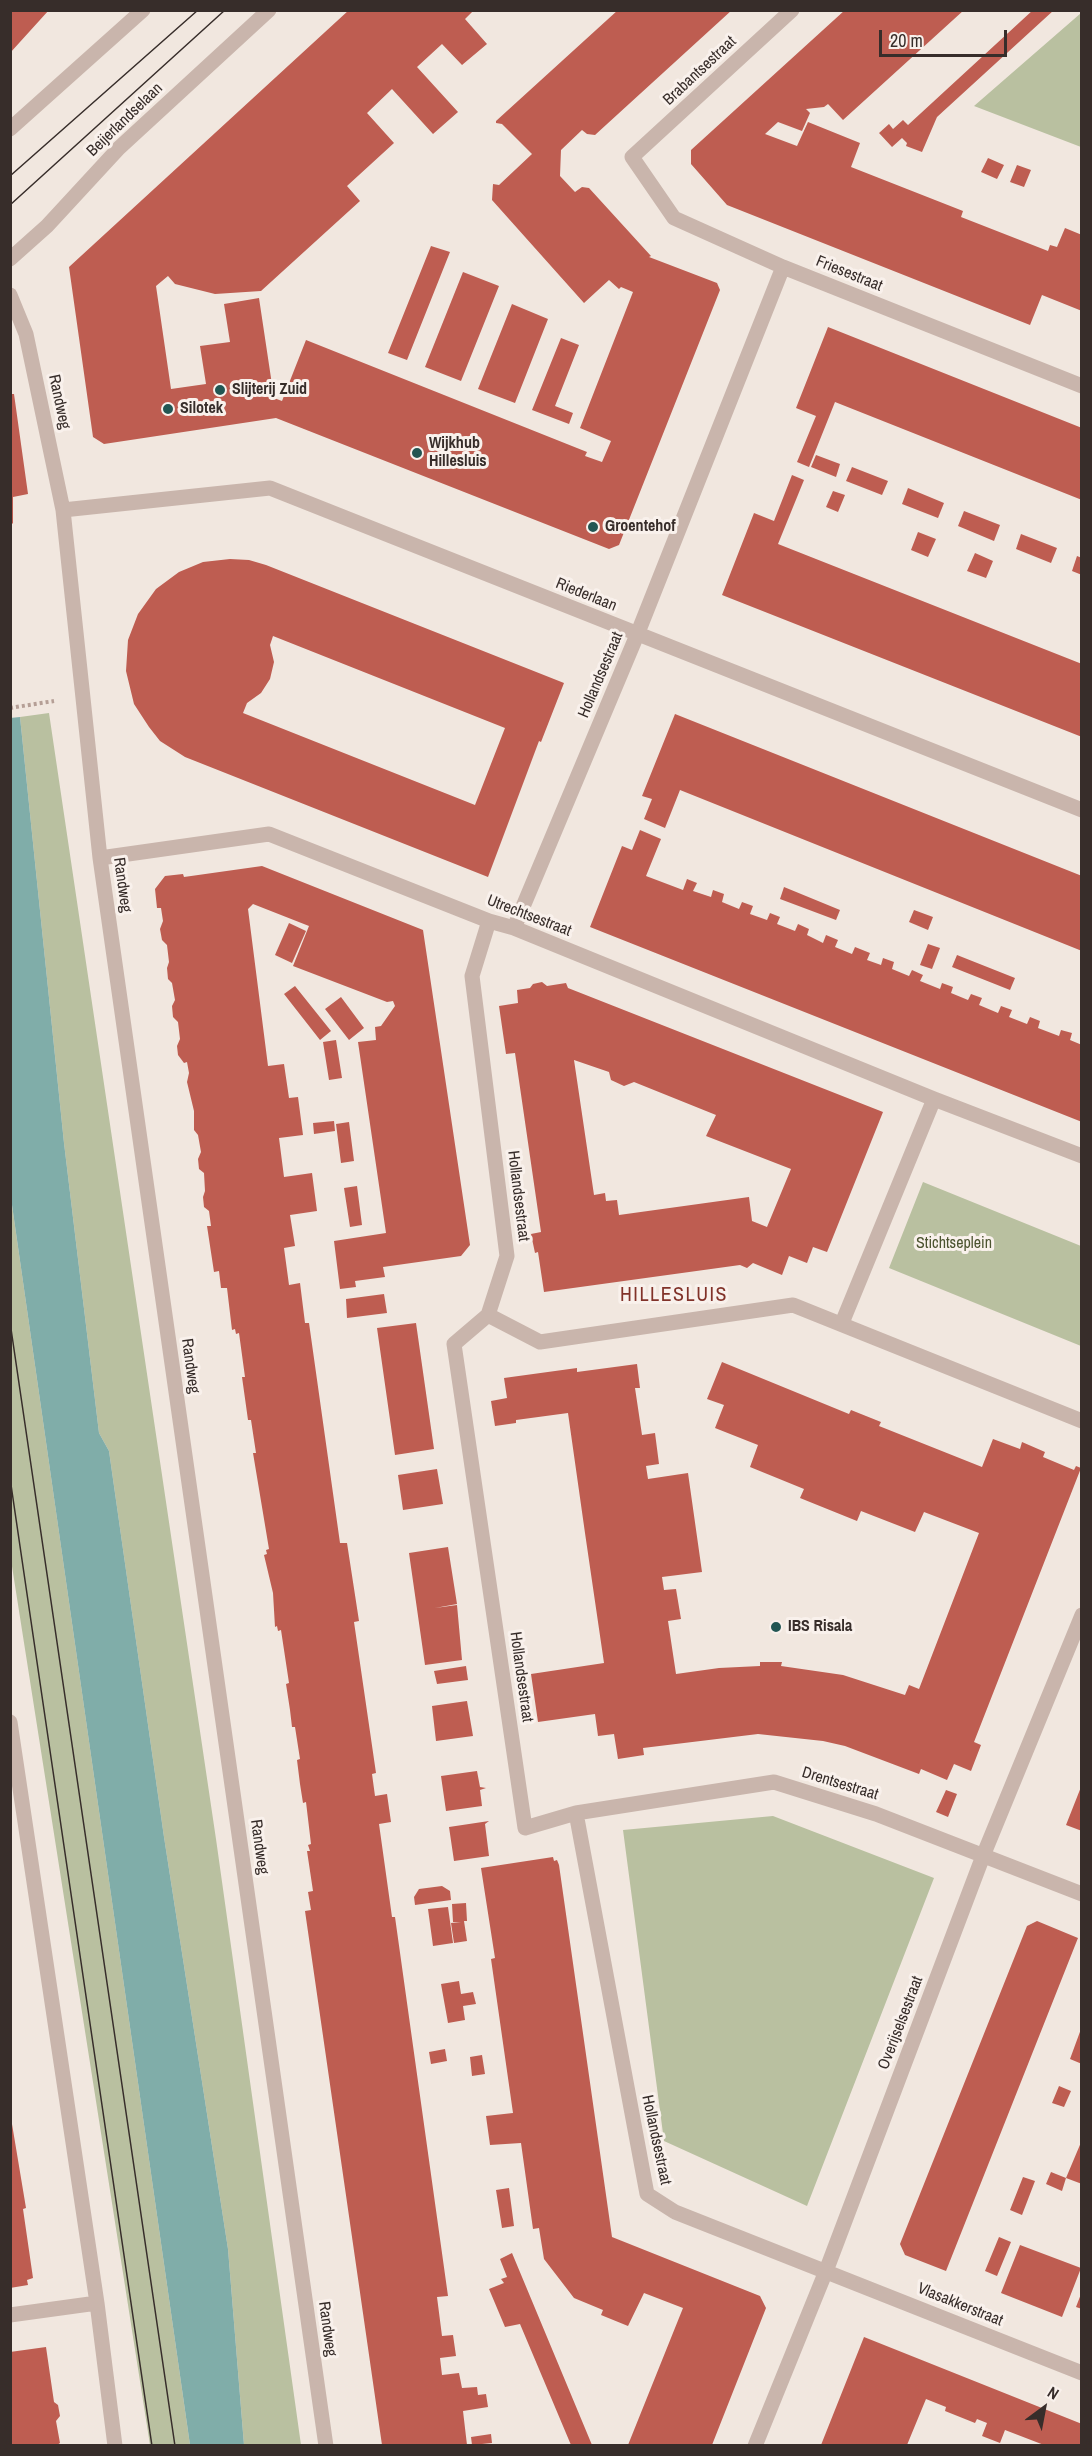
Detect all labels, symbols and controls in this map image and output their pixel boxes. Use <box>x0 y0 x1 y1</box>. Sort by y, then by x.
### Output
scale bar <box>882 18 1010 56</box>
text: 20 m <box>890 28 923 53</box>
street label: Brabantsestraat <box>660 32 740 110</box>
street label: Beijerlandselaan <box>83 79 167 161</box>
street label: Friesestraat <box>813 252 885 296</box>
street label: Randweg <box>44 373 74 431</box>
place label: Slijterij Zuid <box>232 380 307 400</box>
marker: Slijterij Zuid <box>213 383 227 397</box>
place label: Silotek <box>180 399 223 419</box>
marker: Silotek <box>161 402 175 416</box>
place label: Wijkhub Hillesluis <box>429 434 487 472</box>
marker: Wijkhub Hillesluis <box>410 446 424 460</box>
place label: Groentehof <box>605 517 676 537</box>
marker: Groentehof <box>586 520 600 534</box>
street label: Riederlaan <box>553 574 619 616</box>
street label: Hollandsestraat <box>574 629 628 721</box>
street label: Randweg <box>109 856 135 914</box>
street label: Utrechtsestraat <box>484 891 574 941</box>
street label: Hollandsestraat <box>503 1150 533 1242</box>
park label: Stichtseplein <box>916 1234 992 1254</box>
district label: HILLESLUIS <box>620 1284 728 1308</box>
street label: Randweg <box>177 1337 203 1395</box>
place label: IBS Risala <box>788 1617 852 1637</box>
marker: IBS Risala <box>769 1620 783 1634</box>
street label: Hollandsestraat <box>505 1631 537 1723</box>
street label: Drentsestraat <box>800 1763 880 1805</box>
street label: Randweg <box>246 1818 272 1876</box>
street label: Overijselsestraat <box>874 1974 928 2072</box>
street label: Hollandsestraat <box>637 2093 675 2187</box>
street label: Vlasakkerstraat <box>914 2279 1006 2331</box>
street label: Randweg <box>314 2300 340 2358</box>
north arrow <box>1014 2378 1074 2438</box>
text: N <box>1044 2381 1063 2405</box>

